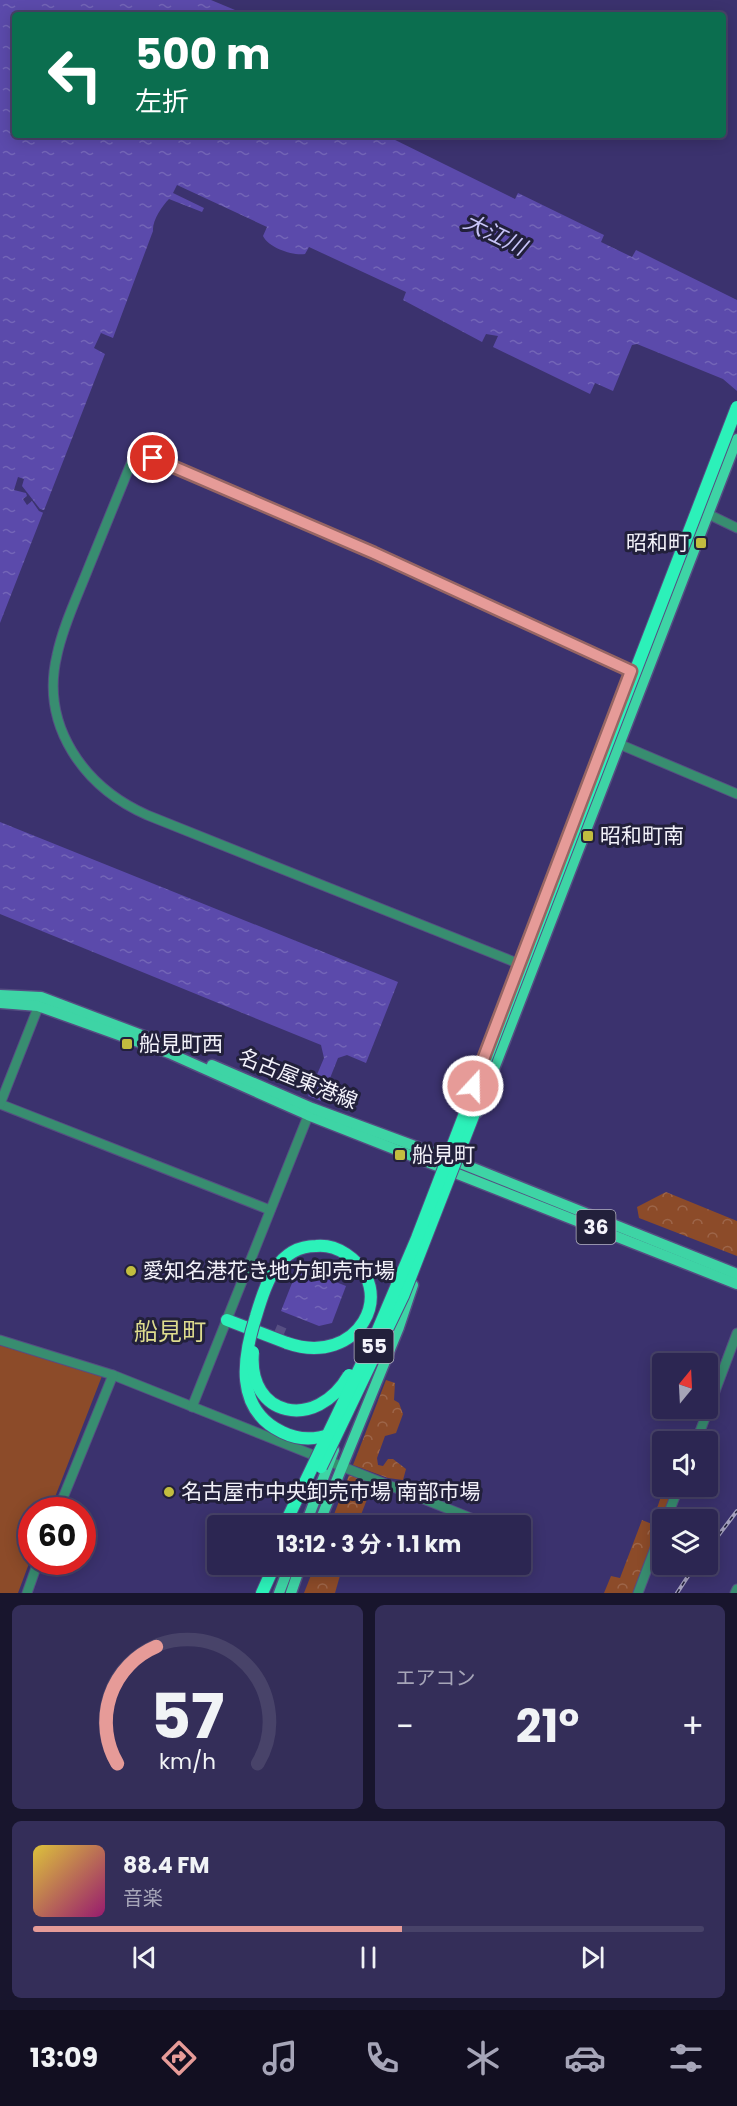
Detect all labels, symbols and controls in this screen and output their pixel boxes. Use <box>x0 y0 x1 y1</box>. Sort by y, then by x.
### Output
text: 500 m <box>135 25 270 84</box>
icon: left <box>36 36 114 114</box>
text: 左折 <box>135 83 189 120</box>
water label: 大江川 <box>458 206 533 264</box>
pin <box>127 432 178 483</box>
icon: arrive <box>136 441 169 474</box>
place label: 昭和町 <box>626 528 689 557</box>
marker: 昭和町 <box>694 536 708 550</box>
place label: 昭和町南 <box>600 821 684 850</box>
marker: 昭和町南 <box>581 829 595 843</box>
place label: 船見町西 <box>139 1029 223 1058</box>
marker: 船見町西 <box>120 1037 134 1051</box>
street label: 名古屋東港線 <box>234 1041 362 1116</box>
position arrow <box>441 1054 505 1118</box>
place label: 船見町 <box>412 1140 475 1169</box>
marker: 船見町 <box>393 1148 407 1162</box>
road number: 36 <box>576 1210 616 1244</box>
place label: 愛知名港花き地方卸売市場 <box>143 1256 395 1285</box>
marker: 愛知名港花き地方卸売市場 <box>124 1264 138 1278</box>
district label: 船見町 <box>134 1315 206 1348</box>
road number: 55 <box>354 1329 394 1363</box>
north arrow <box>652 1353 718 1419</box>
map controls <box>652 1353 718 1575</box>
button: sound <box>652 1431 718 1497</box>
place label: 名古屋市中央卸売市場 南部市場 <box>181 1477 481 1506</box>
marker: 名古屋市中央卸売市場 南部市場 <box>162 1485 176 1499</box>
speed limit sign: 60 <box>18 1497 96 1575</box>
button: layers <box>652 1509 718 1575</box>
text: 13:12 · 3 分 · 1.1 km <box>277 1529 461 1560</box>
text: エアコン <box>396 1664 476 1692</box>
text: 57 <box>150 1672 224 1760</box>
text: 21° <box>516 1695 579 1758</box>
text: − <box>396 1703 414 1750</box>
text: + <box>681 1703 704 1750</box>
text: km/h <box>159 1746 216 1777</box>
text: 88.4 FM <box>123 1850 210 1881</box>
text: 音楽 <box>123 1884 163 1912</box>
icon: previous <box>128 1941 161 1974</box>
icon: pause <box>352 1941 385 1974</box>
icon: next <box>576 1941 609 1974</box>
icon: directions <box>158 2037 200 2079</box>
icon: music <box>259 2037 301 2079</box>
icon: phone <box>361 2037 403 2079</box>
icon: climate <box>462 2037 504 2079</box>
icon: car <box>564 2037 606 2079</box>
icon: filters <box>665 2037 707 2079</box>
text: 13:09 <box>30 2039 98 2076</box>

